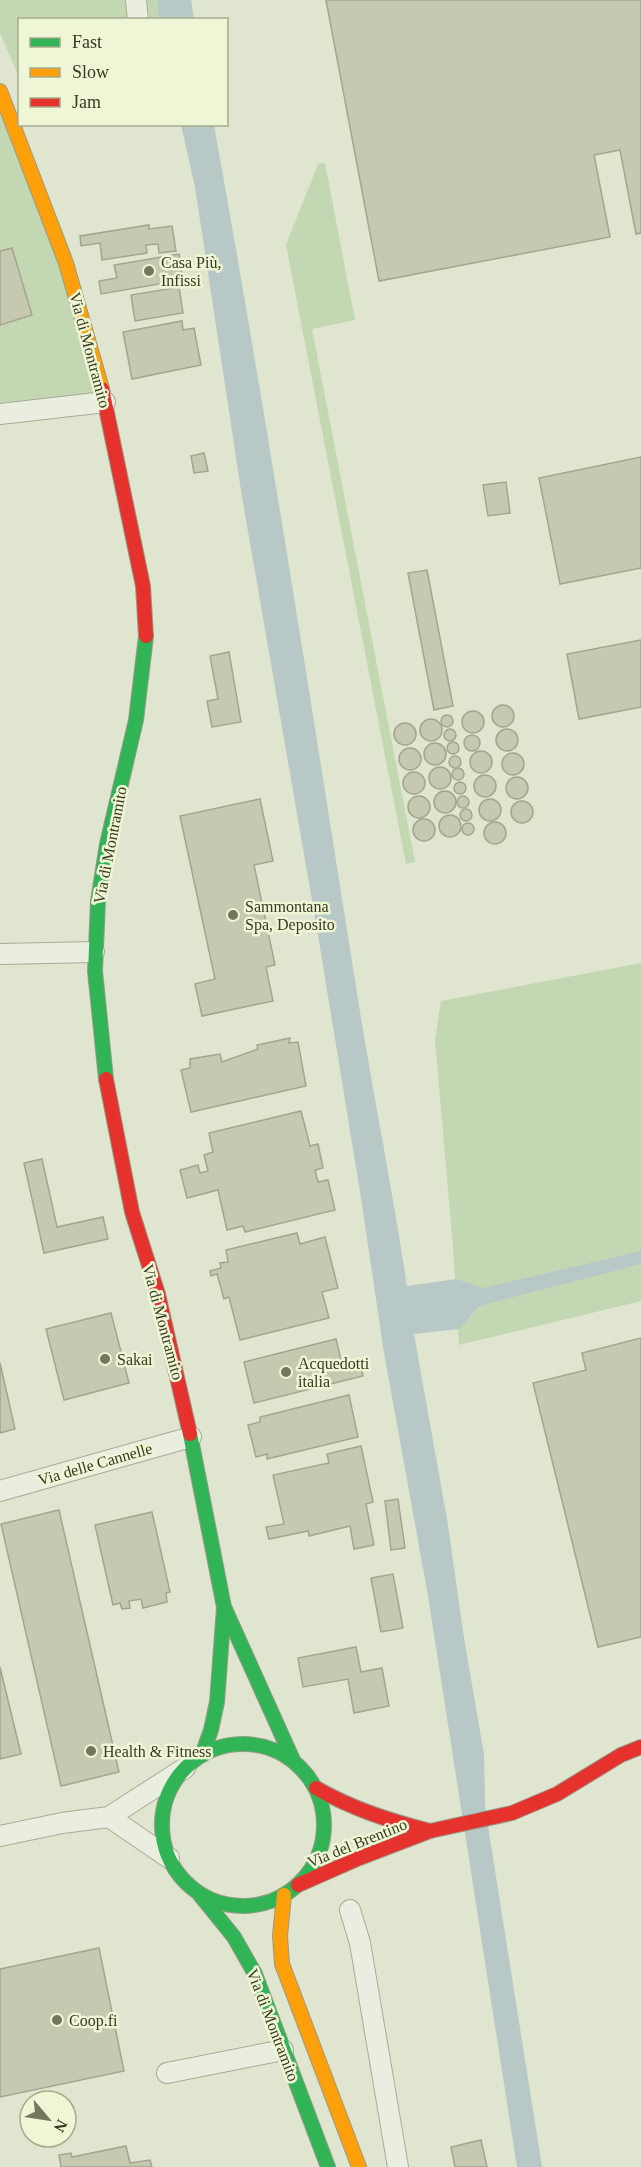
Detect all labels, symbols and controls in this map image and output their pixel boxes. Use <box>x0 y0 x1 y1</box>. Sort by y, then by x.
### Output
legend <box>18 18 228 126</box>
text: Fast <box>72 32 102 52</box>
text: Slow <box>72 62 109 82</box>
text: Jam <box>72 92 101 112</box>
place label: Casa Più, Infissi <box>161 254 221 289</box>
marker: Casa Più, Infissi <box>142 264 156 278</box>
street label: Via di Montramito <box>66 290 114 410</box>
street label: Via di Montramito <box>90 785 130 905</box>
place label: Sammontana Spa, Deposito <box>245 898 335 934</box>
marker: Sammontana Spa, Deposito <box>226 908 240 922</box>
street label: Via di Montramito <box>139 1262 187 1382</box>
place label: Sakai <box>117 1351 153 1368</box>
marker: Sakai <box>98 1352 112 1366</box>
place label: Acquedotti italia <box>298 1355 370 1390</box>
marker: Acquedotti italia <box>279 1365 293 1379</box>
street label: Via delle Cannelle <box>36 1440 154 1488</box>
place label: Health & Fitness <box>103 1743 211 1760</box>
marker: Health & Fitness <box>84 1744 98 1758</box>
street label: Via del Brentino <box>305 1815 409 1871</box>
street label: Via di Montramito <box>244 1966 302 2084</box>
place label: Coop.fi <box>69 2012 118 2030</box>
marker: Coop.fi <box>50 2013 64 2027</box>
north arrow <box>18 2089 78 2149</box>
text: N <box>50 2117 71 2136</box>

